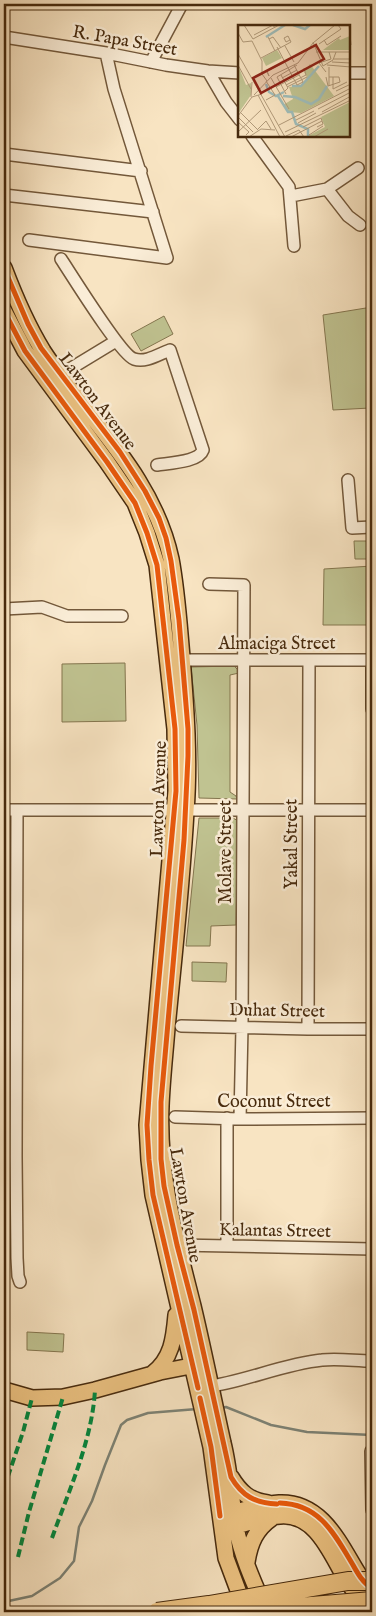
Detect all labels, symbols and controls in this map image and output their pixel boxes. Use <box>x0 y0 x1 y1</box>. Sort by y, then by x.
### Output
street label: R. Papa Street <box>71 21 179 62</box>
inset map <box>238 25 351 138</box>
street label: Lawton Avenue <box>53 348 141 455</box>
street label: Almaciga Street <box>217 633 336 656</box>
street label: Lawton Avenue <box>146 740 173 858</box>
street label: Yakal Street <box>281 799 304 889</box>
street label: Molave Street <box>215 800 238 904</box>
street label: Duhat Street <box>229 999 325 1024</box>
street label: Coconut Street <box>217 1091 331 1114</box>
street label: Lawton Avenue <box>163 1146 206 1265</box>
street label: Kalantas Street <box>219 1219 331 1244</box>

